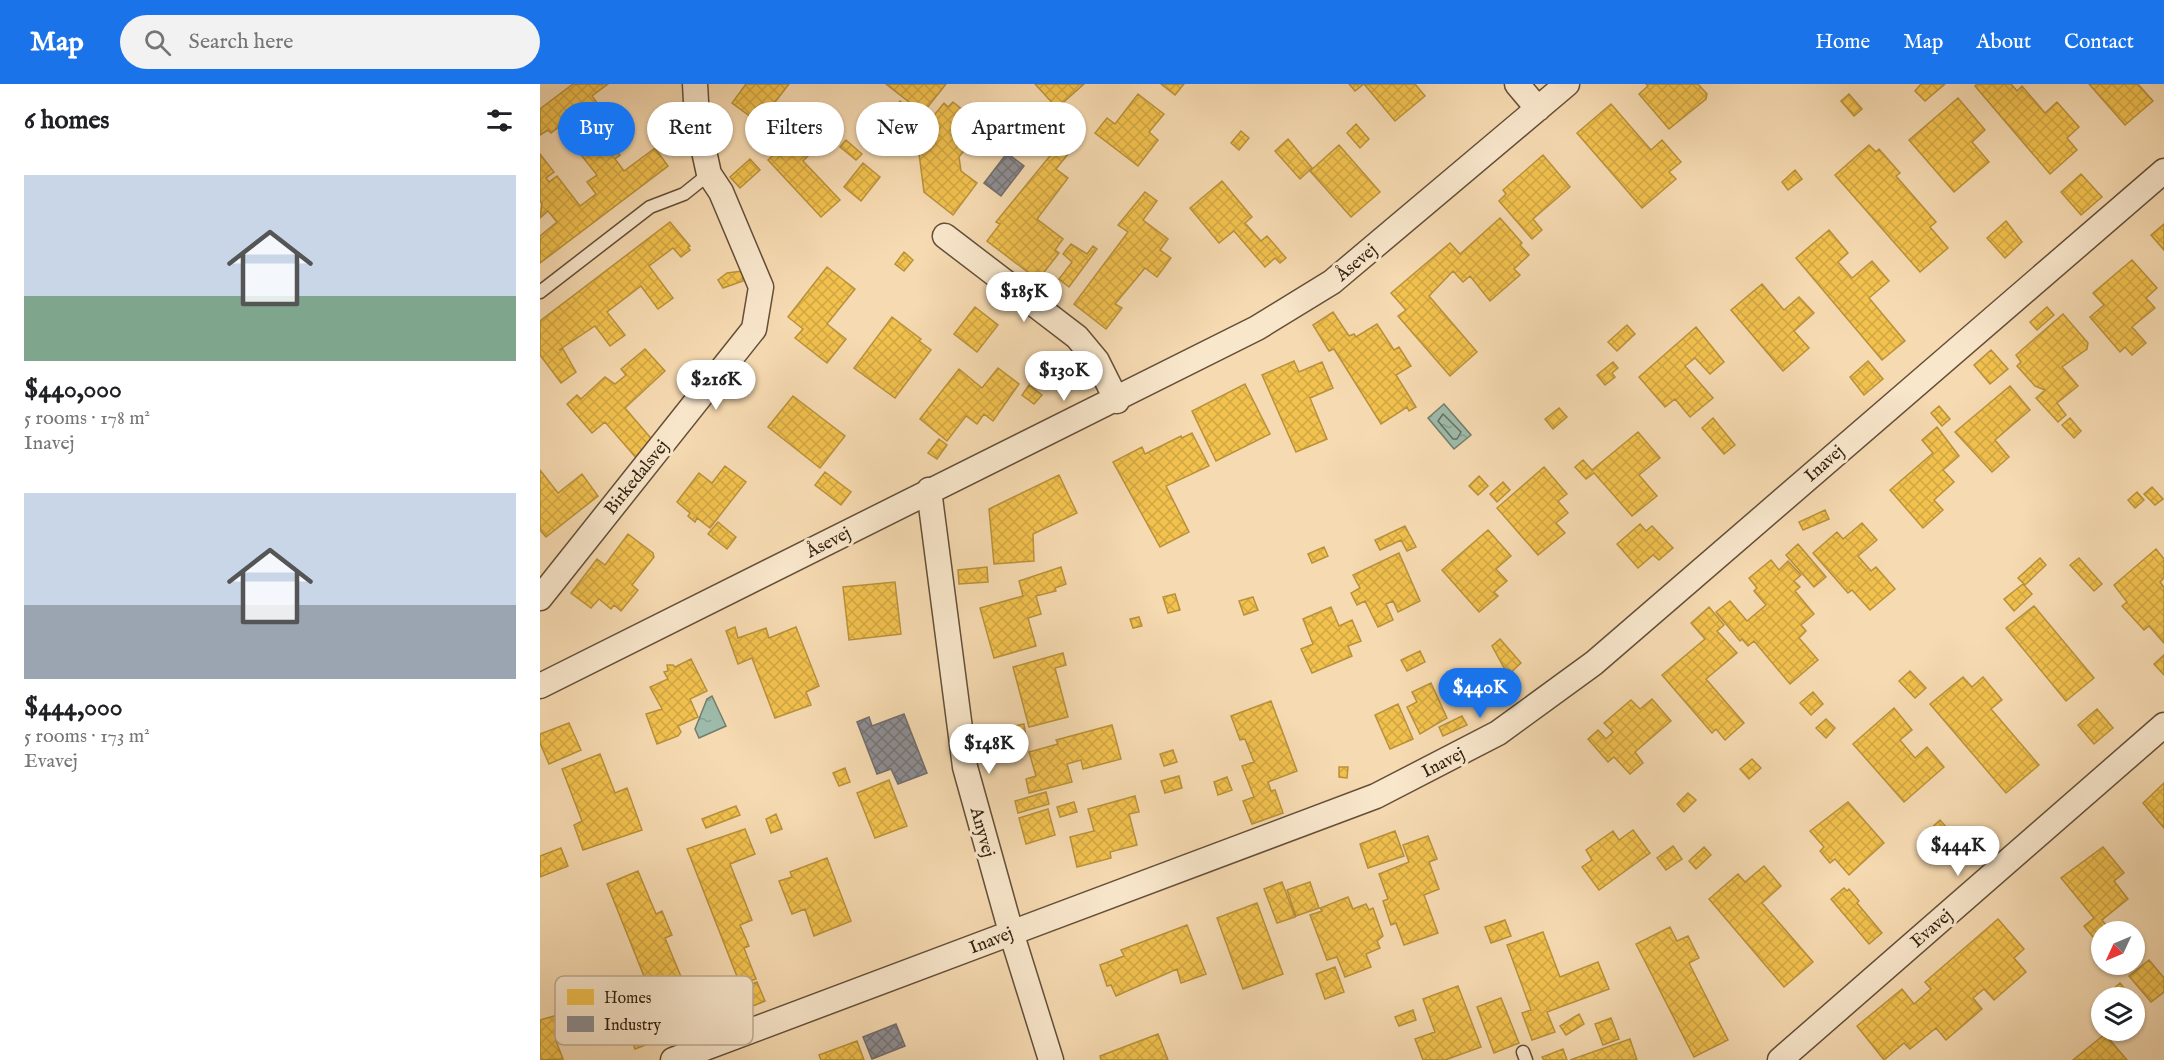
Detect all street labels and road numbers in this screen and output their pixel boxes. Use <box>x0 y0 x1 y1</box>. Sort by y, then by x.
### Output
street label: Åsevej <box>1329 238 1382 288</box>
street label: Birkedalsvej <box>600 436 674 520</box>
street label: Inavej <box>1800 441 1850 488</box>
street label: Åsevej <box>801 521 855 565</box>
street label: Inavej <box>1418 743 1469 784</box>
street label: Anyvej <box>964 804 999 860</box>
street label: Evavej <box>1906 905 1958 954</box>
street label: Inavej <box>966 923 1017 960</box>

